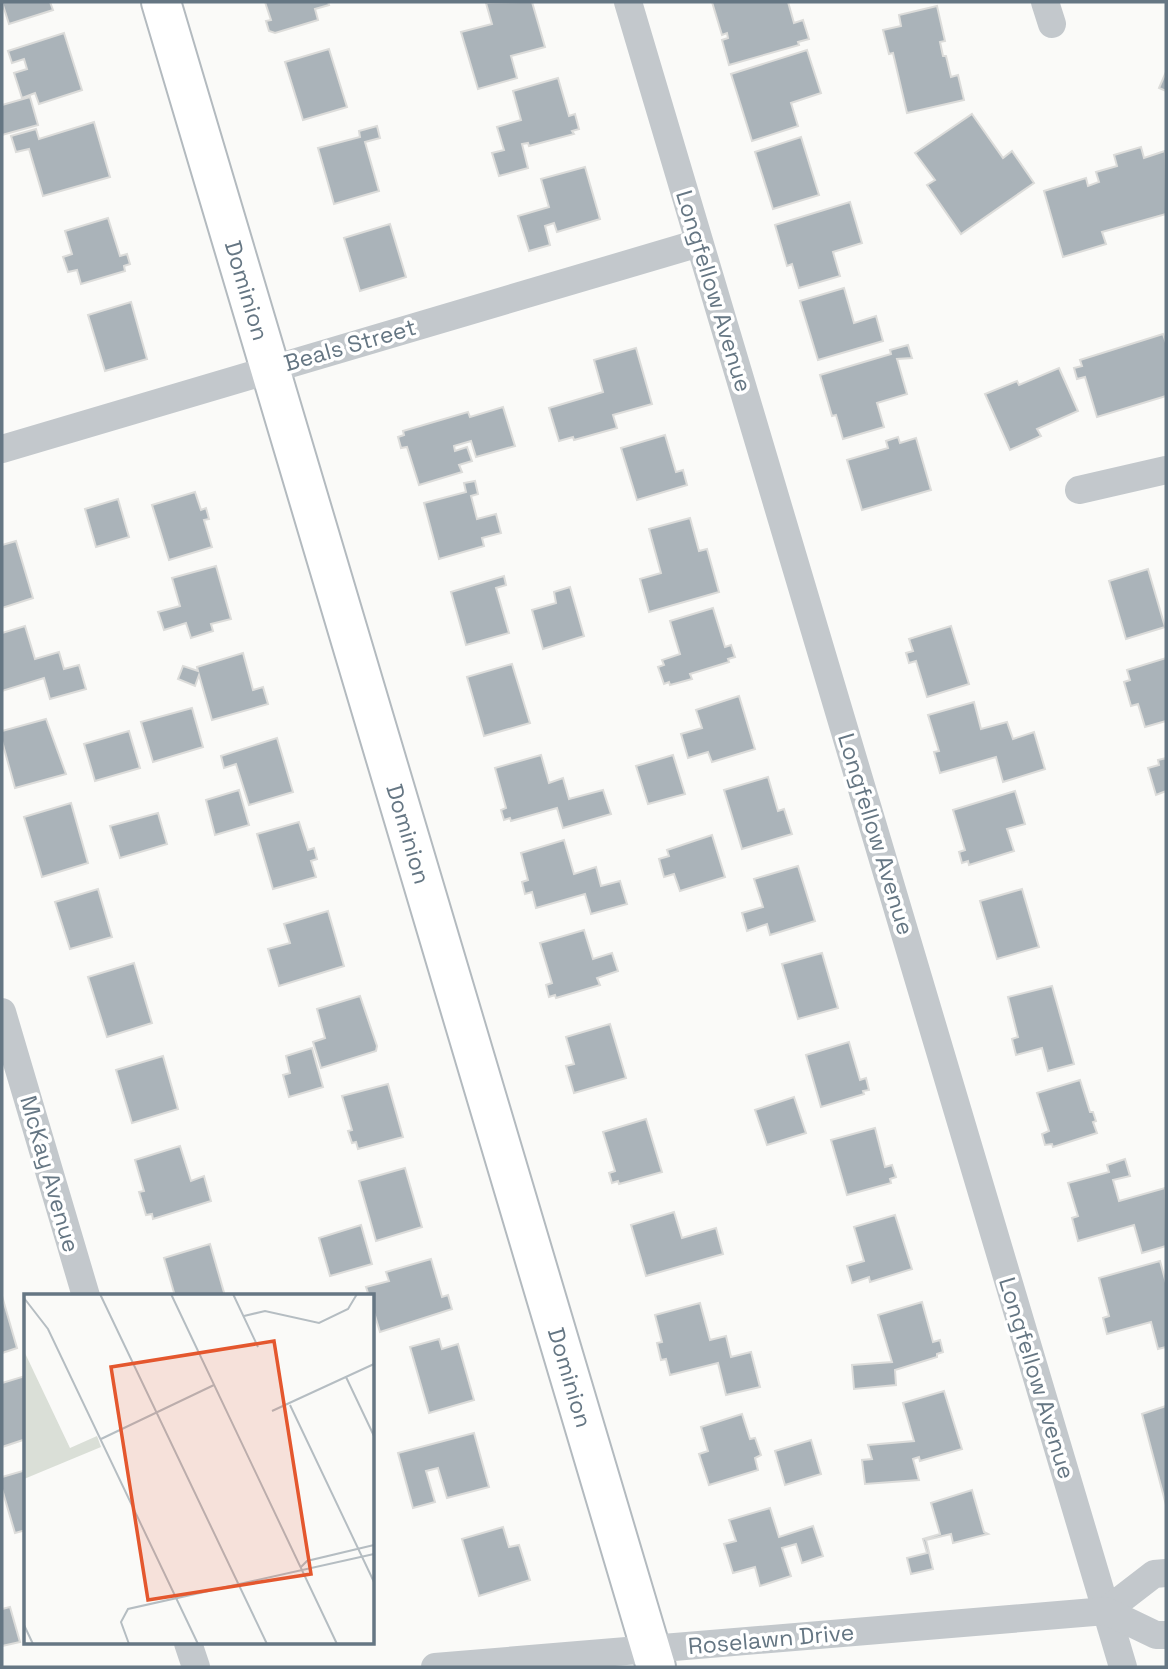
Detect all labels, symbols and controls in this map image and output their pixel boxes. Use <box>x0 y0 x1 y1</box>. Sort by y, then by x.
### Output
street label: Longfellow Avenue <box>669 187 759 395</box>
street label: Dominion <box>218 237 276 344</box>
street label: Beals Street <box>280 312 420 378</box>
street label: Longfellow Avenue <box>831 730 921 938</box>
street label: Dominion <box>379 780 437 888</box>
street label: McKay Avenue <box>13 1092 87 1256</box>
street label: Longfellow Avenue <box>992 1274 1082 1482</box>
inset map <box>24 1294 374 1644</box>
street label: Dominion <box>541 1324 599 1431</box>
street label: Roselawn Drive <box>687 1617 855 1661</box>

